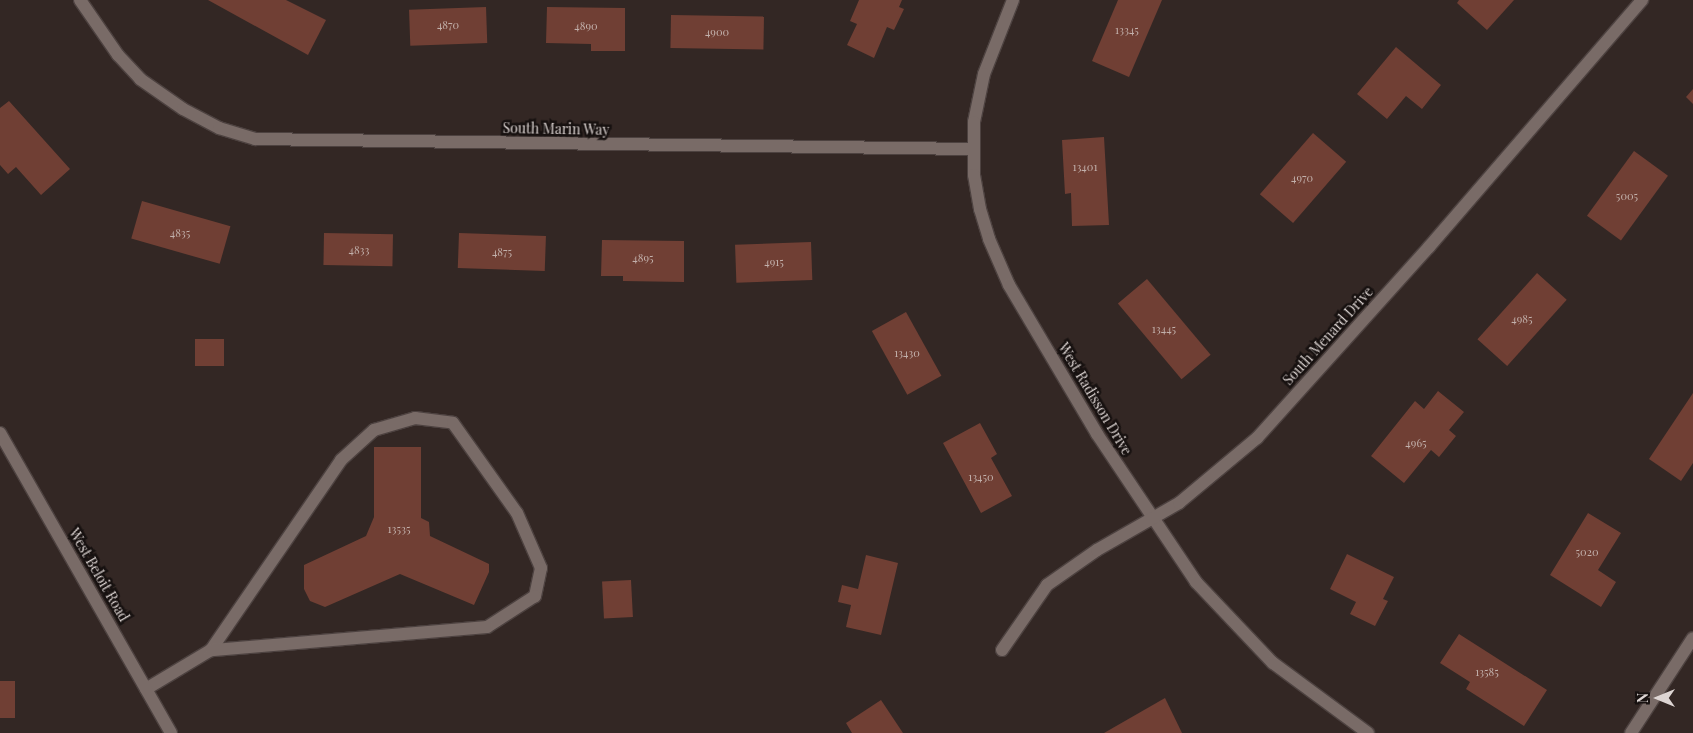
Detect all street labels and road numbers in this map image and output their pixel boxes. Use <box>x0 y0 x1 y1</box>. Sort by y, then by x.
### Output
street label: South Marin Way <box>502 120 610 138</box>
street label: South Menard Drive <box>1280 283 1376 389</box>
street label: West Radisson Drive <box>1055 340 1135 458</box>
street label: West Beloit Road <box>65 525 133 625</box>

